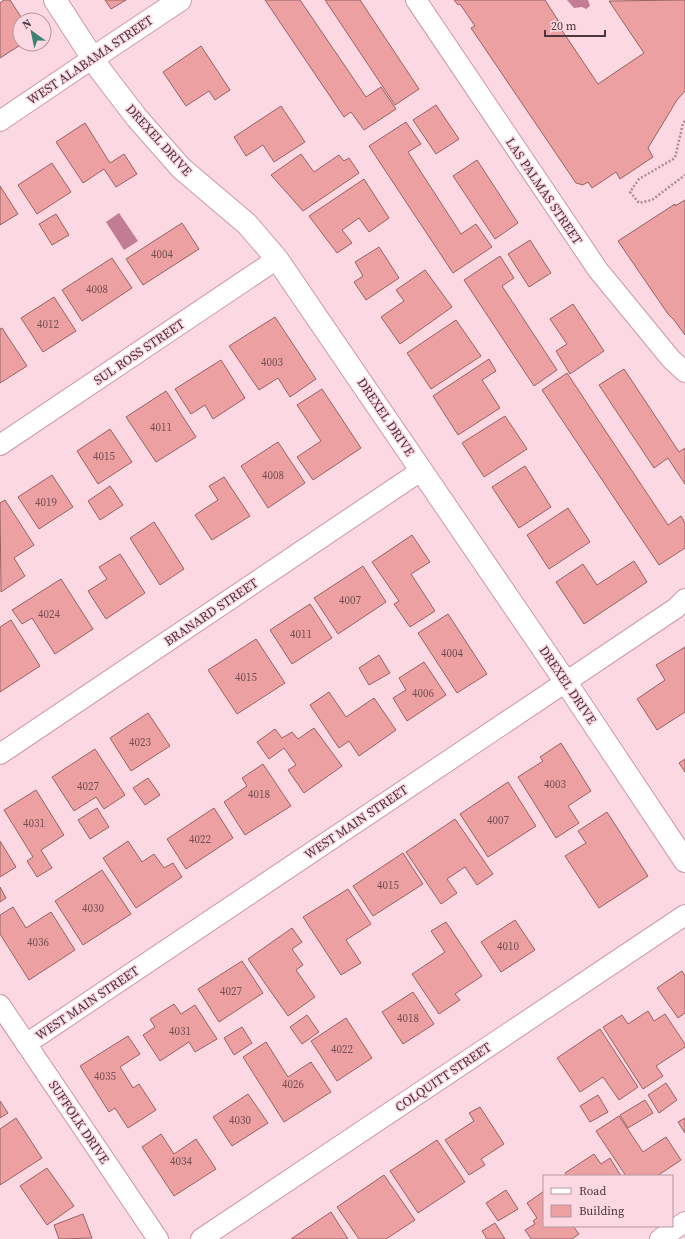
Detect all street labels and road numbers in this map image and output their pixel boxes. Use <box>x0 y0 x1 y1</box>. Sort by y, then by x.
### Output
street label: WEST ALABAMA STREET <box>24 11 156 109</box>
street label: DREXEL DRIVE <box>122 101 196 180</box>
street label: LAS PALMAS STREET <box>502 134 586 248</box>
street label: SUL ROSS STREET <box>90 315 188 389</box>
street label: DREXEL DRIVE <box>354 375 419 460</box>
street label: BRANARD STREET <box>161 574 261 650</box>
street label: DREXEL DRIVE <box>536 643 601 728</box>
street label: WEST MAIN STREET <box>301 781 411 863</box>
street label: WEST MAIN STREET <box>32 962 142 1044</box>
street label: COLQUITT STREET <box>392 1038 495 1116</box>
street label: SUFFOLK DRIVE <box>45 1077 113 1167</box>

